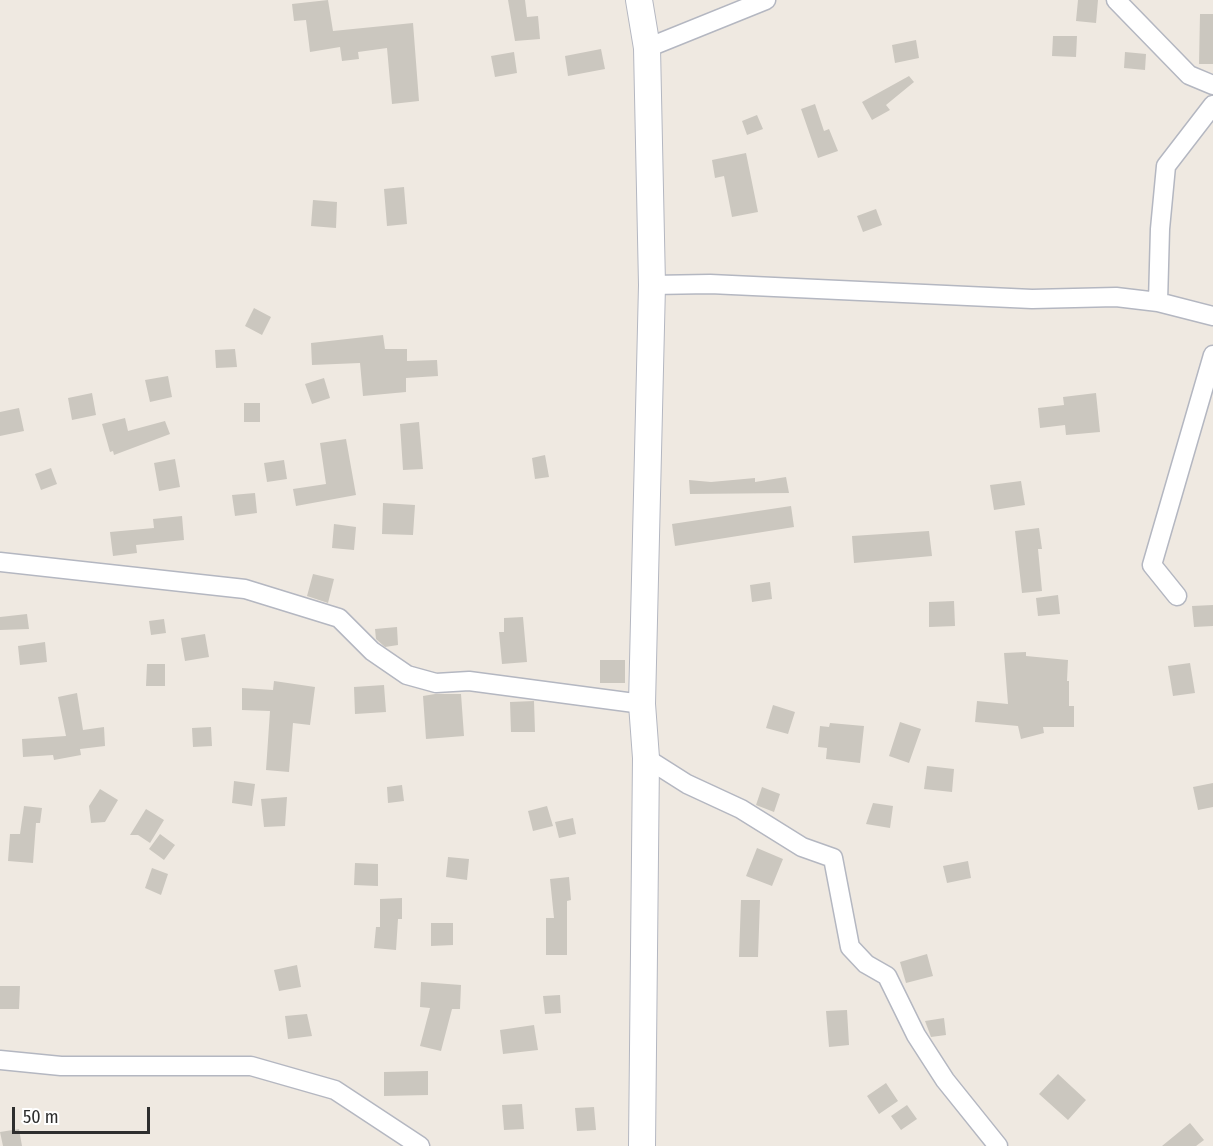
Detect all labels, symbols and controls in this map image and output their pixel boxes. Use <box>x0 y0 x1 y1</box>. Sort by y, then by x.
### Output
scale bar <box>15 1095 153 1133</box>
text: 50 m <box>23 1106 59 1128</box>

